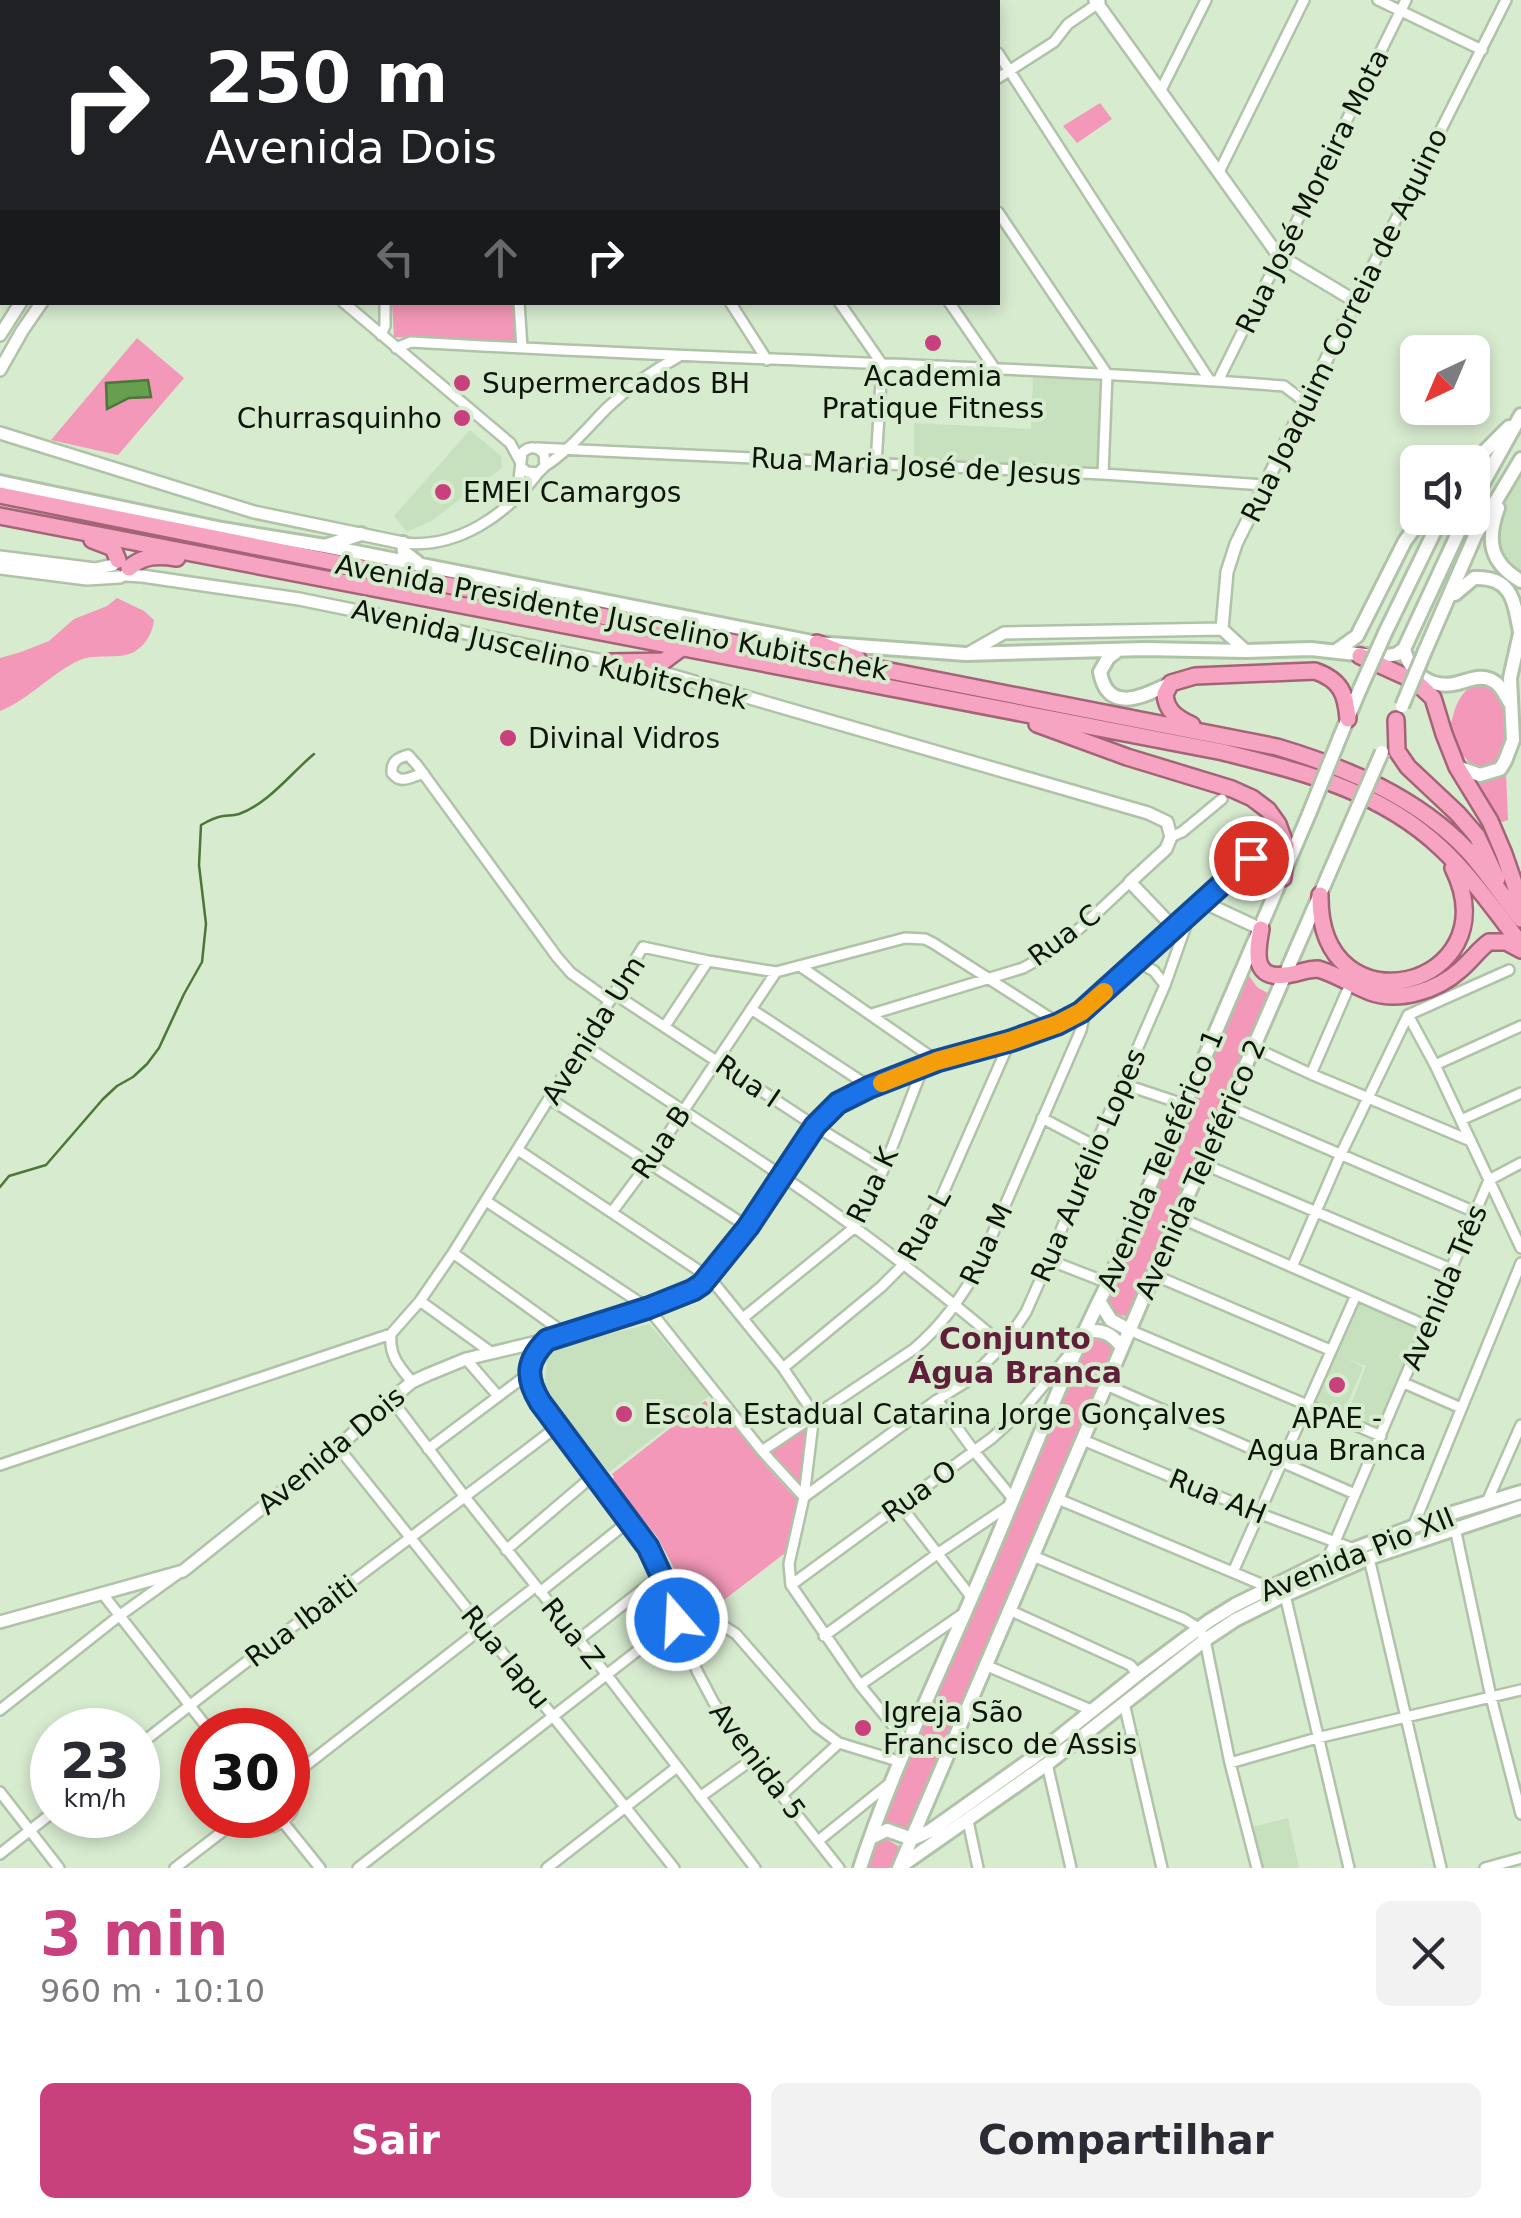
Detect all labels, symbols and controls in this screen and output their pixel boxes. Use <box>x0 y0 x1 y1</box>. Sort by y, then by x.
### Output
text: 250 m <box>205 37 448 119</box>
icon: right <box>40 40 170 170</box>
street label: Rua José Moreira Mota <box>1229 44 1396 339</box>
text: Avenida Dois <box>205 121 497 174</box>
street label: Rua Joaquim Correia de Aquino <box>1234 123 1455 528</box>
icon: left <box>368 230 423 285</box>
icon: ahead <box>473 230 528 285</box>
icon: right <box>578 230 633 285</box>
marker: Academia Pratique Fitness <box>922 332 944 354</box>
north arrow <box>1400 335 1490 425</box>
map controls <box>1400 335 1490 535</box>
place label: Academia Pratique Fitness <box>822 360 1044 425</box>
place label: Supermercados BH <box>482 367 750 400</box>
marker: Supermercados BH <box>451 372 473 394</box>
place label: Churrasquinho <box>237 402 442 435</box>
marker: Churrasquinho <box>451 407 473 429</box>
street label: Rua Maria José de Jesus <box>750 441 1082 492</box>
button: sound <box>1400 445 1490 535</box>
place label: EMEI Camargos <box>463 476 681 509</box>
marker: EMEI Camargos <box>432 481 454 503</box>
street label: Avenida Presidente Juscelino Kubitschek <box>333 548 892 687</box>
street label: Avenida Juscelino Kubitschek <box>349 593 752 716</box>
place label: Divinal Vidros <box>528 722 720 755</box>
marker: Divinal Vidros <box>497 727 519 749</box>
pin <box>1209 816 1294 901</box>
icon: arrive <box>1224 831 1279 886</box>
street label: Rua C <box>1022 898 1107 973</box>
street label: Avenida Um <box>535 950 652 1110</box>
street label: Avenida Teleférico 1 <box>1090 1024 1231 1296</box>
street label: Avenida Teleférico 2 <box>1128 1034 1273 1304</box>
street label: Rua Aurélio Lopes <box>1024 1043 1153 1287</box>
street label: Rua I <box>709 1048 786 1115</box>
street label: Rua B <box>625 1099 698 1185</box>
street label: Rua K <box>840 1141 905 1229</box>
street label: Rua L <box>891 1183 958 1267</box>
street label: Rua M <box>953 1198 1020 1290</box>
street label: Avenida Três <box>1395 1200 1494 1375</box>
district label: Conjunto Água Branca <box>908 1321 1122 1390</box>
marker: APAE - Agua Branca <box>1326 1374 1348 1396</box>
street label: Avenida Dois <box>251 1379 412 1521</box>
place label: Escola Estadual Catarina Jorge Gonçalves <box>644 1398 1226 1431</box>
place label: APAE - Agua Branca <box>1248 1402 1426 1467</box>
marker: Escola Estadual Catarina Jorge Gonçalves <box>613 1403 635 1425</box>
street label: Rua O <box>876 1453 963 1529</box>
street label: Rua AH <box>1164 1462 1271 1531</box>
street label: Avenida Pio XII <box>1255 1500 1459 1608</box>
position arrow <box>625 1568 729 1672</box>
street label: Rua Ibaiti <box>239 1569 364 1674</box>
street label: Rua Z <box>534 1591 611 1675</box>
street label: Rua Iapu <box>454 1599 557 1715</box>
street label: Avenida 5 <box>703 1696 812 1827</box>
place label: Igreja São Francisco de Assis <box>883 1696 1137 1761</box>
speed limit sign: 30 <box>180 1708 310 1838</box>
marker: Igreja São Francisco de Assis <box>852 1717 874 1739</box>
text: 23 <box>60 1732 130 1790</box>
text: km/h <box>63 1784 127 1813</box>
text: 3 min <box>40 1899 228 1969</box>
button: close <box>1376 1901 1481 2006</box>
text: 960 m · 10:10 <box>40 1972 265 2010</box>
button: Sair <box>40 2083 751 2198</box>
button: Compartilhar <box>771 2083 1481 2198</box>

